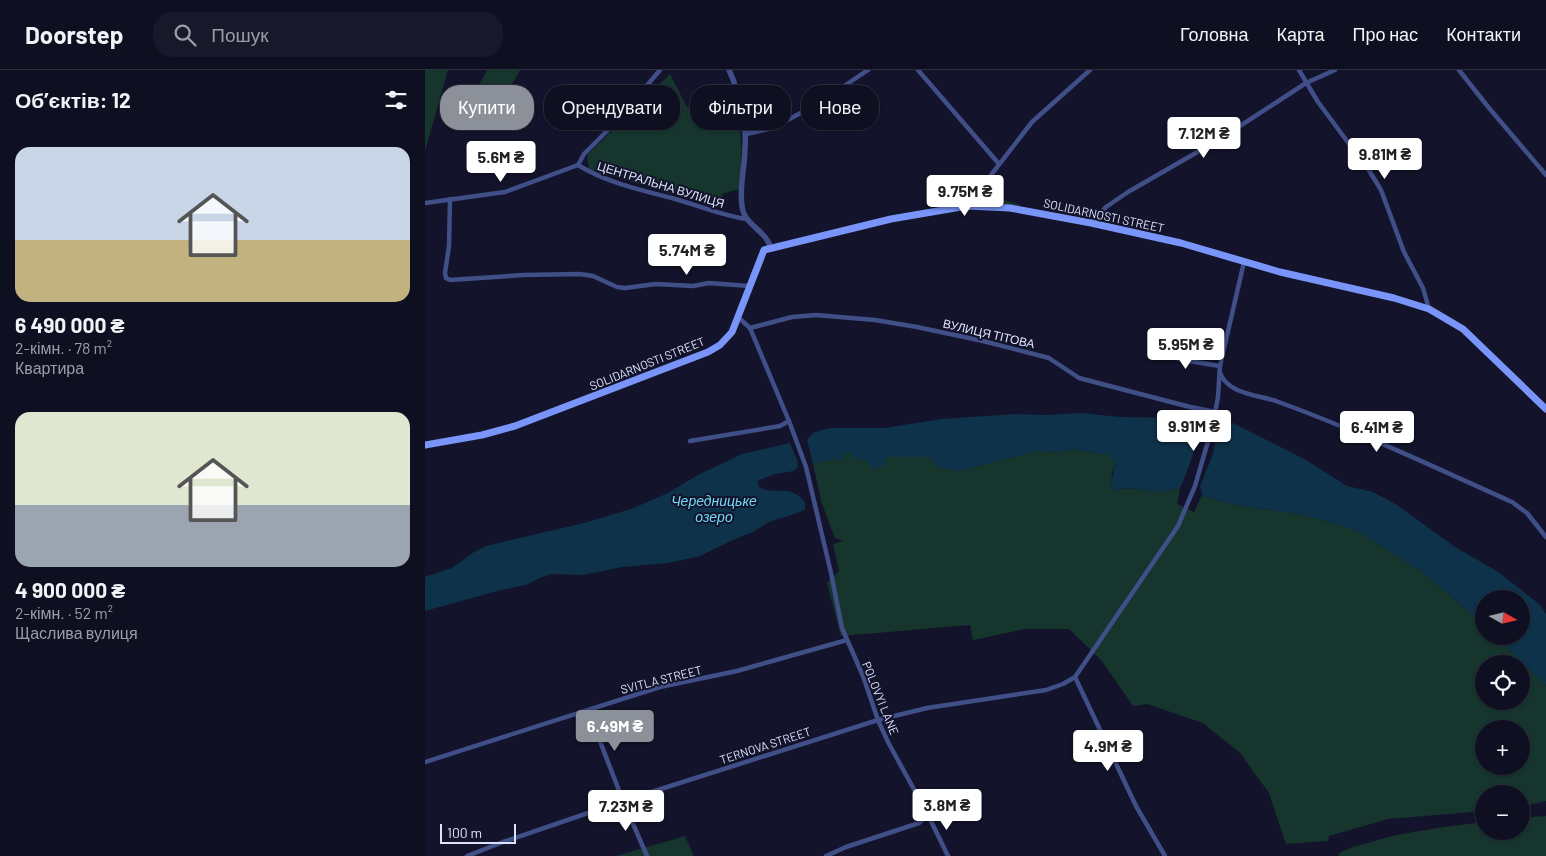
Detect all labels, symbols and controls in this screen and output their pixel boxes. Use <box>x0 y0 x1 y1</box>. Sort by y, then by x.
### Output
search box <box>153 12 503 57</box>
text: Doorstep <box>25 20 123 49</box>
icon: search <box>171 21 199 49</box>
text: Пошук <box>211 23 269 46</box>
text: Головна <box>1180 23 1248 45</box>
text: Карта <box>1276 23 1325 45</box>
text: Про нас <box>1353 23 1418 45</box>
text: Контакти <box>1446 23 1521 45</box>
chip: Купити <box>440 85 534 130</box>
chip: Орендувати <box>544 85 680 130</box>
chip: Фільтри <box>690 85 791 130</box>
chip: Нове <box>801 85 879 130</box>
icon: filters <box>382 86 410 114</box>
text: Об’єктів: 12 <box>15 87 131 112</box>
pin: 7.12M ₴ <box>1158 116 1250 159</box>
text: 7.12M ₴ <box>1178 123 1230 142</box>
pin: 9.81M ₴ <box>1339 138 1431 180</box>
pin: 5.6M ₴ <box>460 140 542 183</box>
text: 9.81M ₴ <box>1359 144 1411 163</box>
text: 5.6M ₴ <box>478 147 524 166</box>
street label: ЦЕНТРАЛЬНА ВУЛИЦЯ <box>596 158 726 211</box>
pin: 9.75M ₴ <box>919 174 1011 217</box>
icon: home <box>168 180 258 270</box>
text: 9.75M ₴ <box>938 181 992 200</box>
street label: SOLIDARNOSTI STREET <box>1042 195 1166 235</box>
pin: 5.74M ₴ <box>641 234 733 276</box>
text: 5.74M ₴ <box>659 240 715 259</box>
text: 6 490 000 ₴ <box>15 312 125 337</box>
street label: ВУЛИЦЯ ТІТОВА <box>942 316 1036 351</box>
pin: 5.95M ₴ <box>1140 328 1232 370</box>
street label: SOLIDARNOSTI STREET <box>587 333 707 393</box>
text: 5.95M ₴ <box>1158 334 1214 353</box>
text: 2-кімн. · 78 m² <box>15 338 112 357</box>
text: Квартира <box>15 358 84 377</box>
pin: 9.91M ₴ <box>1148 410 1240 452</box>
pin: 6.41M ₴ <box>1331 410 1423 453</box>
text: 9.91M ₴ <box>1168 416 1220 435</box>
text: 6.41M ₴ <box>1351 417 1403 436</box>
icon: home <box>168 445 258 535</box>
water label: Чередницьке озеро <box>671 492 757 525</box>
text: 4 900 000 ₴ <box>15 577 125 602</box>
north arrow <box>1475 590 1530 645</box>
map controls <box>1475 590 1530 840</box>
text: 2-кімн. · 52 m² <box>15 603 113 622</box>
text: Щаслива вулиця <box>15 623 138 642</box>
button: locate <box>1475 655 1530 710</box>
street label: POLOVYI LANE <box>860 659 902 737</box>
street label: SVITLA STREET <box>619 662 703 696</box>
pin: 6.49M ₴ <box>569 710 661 752</box>
text: 6.49M ₴ <box>587 716 643 735</box>
button: + <box>1475 720 1530 775</box>
street label: TERNOVA STREET <box>718 724 812 766</box>
pin: 4.9M ₴ <box>1067 730 1149 772</box>
text: 4.9M ₴ <box>1084 736 1132 755</box>
button: − <box>1475 785 1530 840</box>
pin: 3.8M ₴ <box>906 788 988 831</box>
pin: 7.23M ₴ <box>580 790 672 832</box>
text: 3.8M ₴ <box>924 795 970 814</box>
text: 7.23M ₴ <box>599 796 653 815</box>
scale bar <box>440 821 516 844</box>
text: 100 m <box>447 824 482 841</box>

